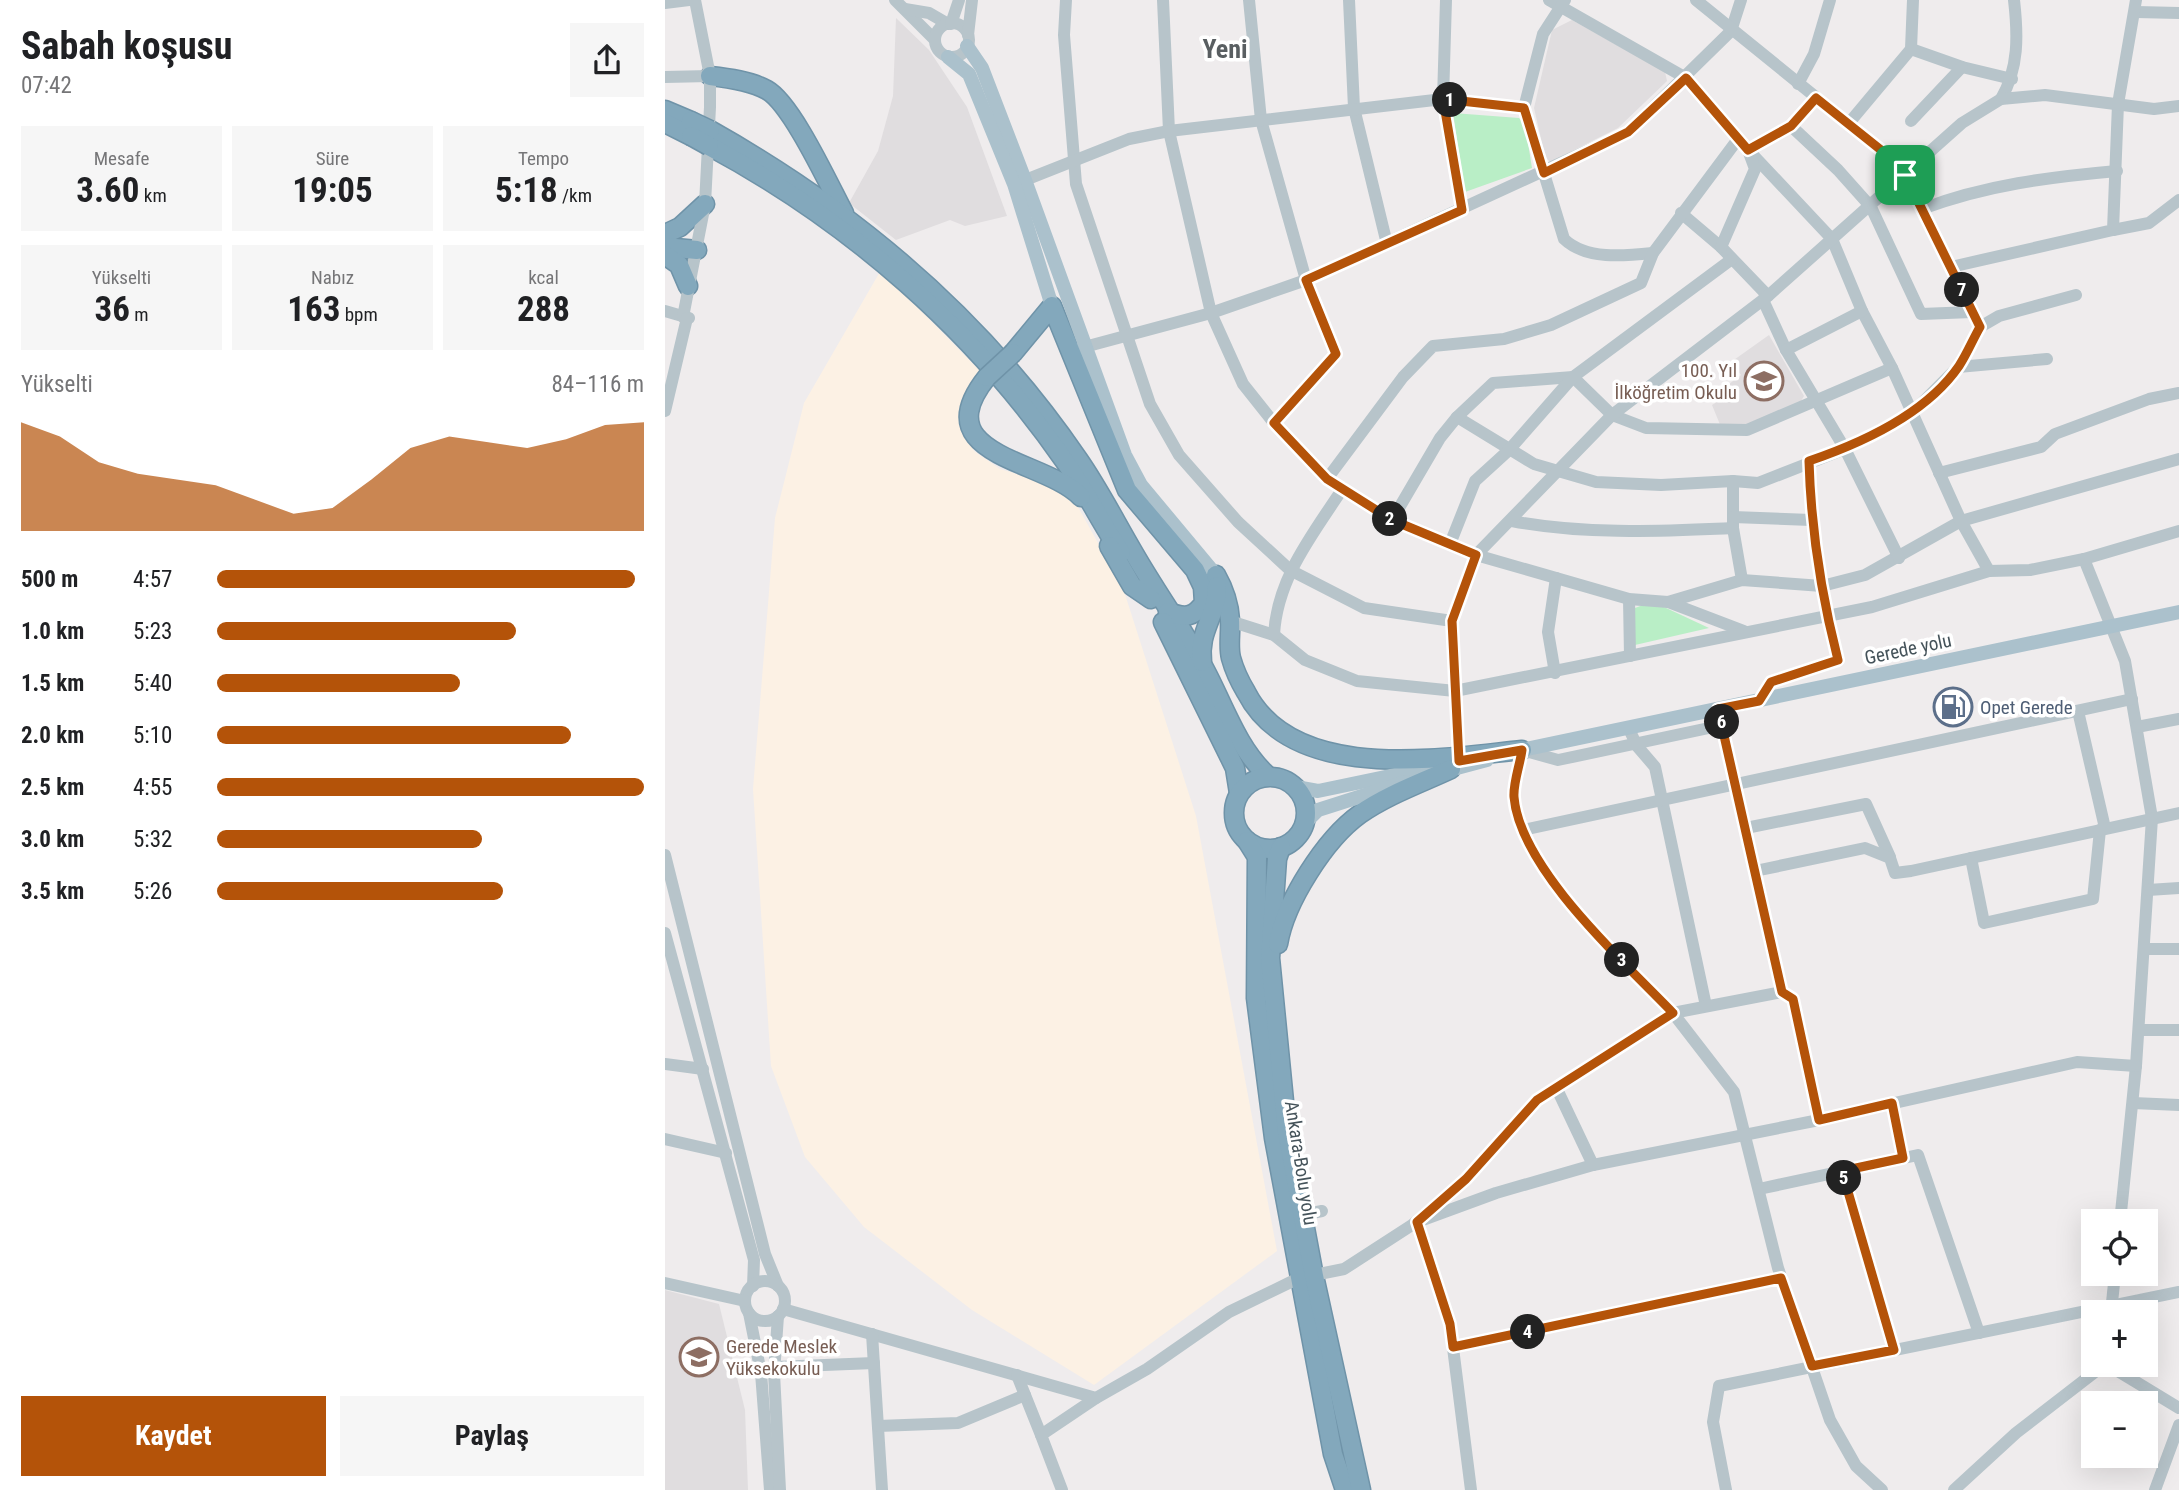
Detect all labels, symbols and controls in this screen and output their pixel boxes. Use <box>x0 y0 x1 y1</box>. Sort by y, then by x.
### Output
button: share <box>570 23 644 97</box>
text: Sabah koşusu <box>21 24 233 68</box>
district label: Yeni <box>1202 34 1248 64</box>
text: 07:42 <box>21 72 72 99</box>
pin: 1 <box>1433 82 1467 118</box>
text: 1 <box>1445 88 1454 111</box>
pin <box>1875 145 1935 205</box>
text: Mesafe <box>94 147 149 170</box>
text: Süre <box>316 147 349 170</box>
text: Tempo <box>518 147 569 170</box>
icon: arrive <box>1886 156 1924 194</box>
text: 3.60 <box>76 170 140 211</box>
text: 19:05 <box>292 170 373 211</box>
text: 5:18 <box>495 170 558 211</box>
text: km <box>140 184 167 207</box>
text: /km <box>558 184 592 207</box>
text: Yükselti <box>92 266 151 289</box>
text: Nabız <box>311 266 354 289</box>
text: kcal <box>528 266 559 289</box>
pin: 7 <box>1945 272 1979 308</box>
text: 7 <box>1957 278 1966 301</box>
text: 36 <box>94 289 130 330</box>
text: 163 <box>287 289 340 330</box>
text: 288 <box>517 289 570 330</box>
text: m <box>130 303 149 326</box>
text: bpm <box>340 303 378 326</box>
place label: 100. Yıl İlköğretim Okulu <box>1615 359 1737 404</box>
school or university icon: 100. Yıl İlköğretim Okulu <box>1743 360 1785 402</box>
text: Yükselti <box>21 371 93 398</box>
text: 84–116 m <box>551 371 644 398</box>
pin: 2 <box>1373 502 1407 536</box>
text: 2 <box>1385 507 1394 530</box>
text: 500 m <box>21 566 78 593</box>
text: 4:57 <box>133 566 172 593</box>
text: 1.0 km <box>21 618 84 645</box>
text: 5:23 <box>133 618 172 645</box>
street label: Gerede yolu <box>1862 629 1954 669</box>
text: 1.5 km <box>21 670 84 697</box>
text: 5:40 <box>133 670 172 697</box>
fuel station icon: Opet Gerede <box>1932 686 1974 728</box>
place label: Opet Gerede <box>1980 696 2073 719</box>
pin: 6 <box>1705 704 1739 740</box>
text: 6 <box>1717 710 1726 733</box>
text: 2.0 km <box>21 722 84 749</box>
text: 5:10 <box>133 722 172 749</box>
text: 2.5 km <box>21 774 84 801</box>
text: 4:55 <box>133 774 172 801</box>
text: 3.0 km <box>21 826 84 853</box>
text: 5:32 <box>133 826 172 853</box>
text: 3.5 km <box>21 878 84 905</box>
text: 5:26 <box>133 878 172 905</box>
pin: 3 <box>1605 942 1639 978</box>
text: 3 <box>1617 948 1626 971</box>
street label: Ankara-Bolu yolu <box>1280 1099 1322 1227</box>
pin: 5 <box>1827 1160 1861 1196</box>
text: 5 <box>1839 1166 1848 1189</box>
map controls <box>2081 1209 2158 1468</box>
button: locate <box>2081 1209 2158 1286</box>
button: + <box>2081 1300 2158 1377</box>
pin: 4 <box>1511 1314 1545 1350</box>
text: 4 <box>1523 1320 1532 1343</box>
place label: Gerede Meslek Yüksekokulu <box>726 1335 838 1380</box>
school or university icon: Gerede Meslek Yüksekokulu <box>678 1336 720 1378</box>
button: − <box>2081 1391 2158 1468</box>
button: Kaydet <box>21 1396 326 1476</box>
button: Paylaş <box>340 1396 644 1476</box>

